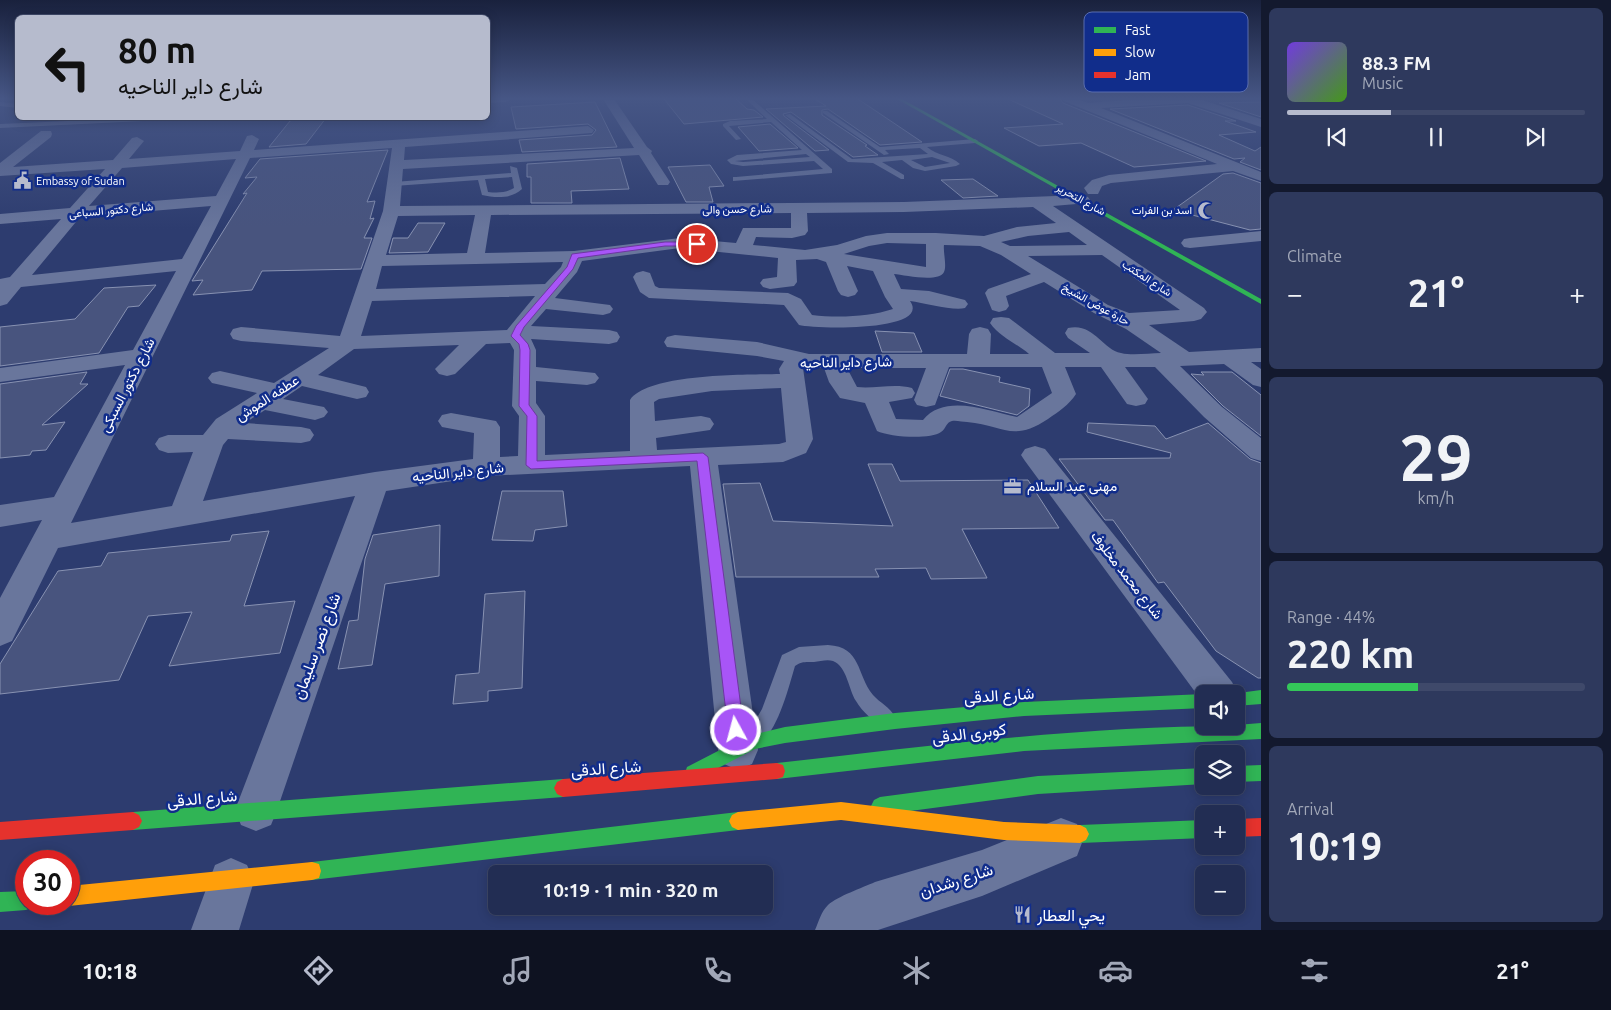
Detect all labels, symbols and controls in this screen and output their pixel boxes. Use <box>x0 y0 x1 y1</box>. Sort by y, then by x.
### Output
legend <box>1084 12 1248 92</box>
text: Fast <box>1125 22 1151 38</box>
text: 80 m <box>118 30 196 70</box>
icon: left <box>35 35 100 100</box>
text: Slow <box>1125 44 1155 60</box>
text: 88.3 FM <box>1362 52 1431 74</box>
text: Jam <box>1125 67 1151 83</box>
text: شارع داير الناحيه <box>118 73 263 98</box>
text: Music <box>1362 74 1403 92</box>
icon: previous <box>1323 123 1351 151</box>
icon: pause <box>1422 123 1450 151</box>
icon: next <box>1521 123 1549 151</box>
public building icon: Embassy of Sudan <box>12 171 32 191</box>
place label: Embassy of Sudan <box>36 175 125 187</box>
street label: شارع التحرير <box>1053 180 1108 219</box>
street label: شارع دكتور السباعى <box>68 200 154 222</box>
mosque icon: اسد بن الفرات <box>1196 200 1216 220</box>
street label: شارع حسن والى <box>702 202 772 218</box>
place label: اسد بن الفرات <box>1132 204 1192 217</box>
pin <box>676 223 718 265</box>
icon: arrive <box>683 230 711 258</box>
text: Climate <box>1287 247 1342 265</box>
street label: شارع المكتب <box>1119 258 1174 300</box>
text: 21° <box>1408 272 1464 314</box>
text: − <box>1287 278 1303 309</box>
text: + <box>1569 278 1585 309</box>
street label: حارة عوض الشيخ <box>1059 281 1132 329</box>
street label: شارع دكتور السبكى <box>96 335 160 436</box>
street label: شارع داير الناحيه <box>800 353 892 374</box>
street label: عطفه الموش <box>232 372 302 425</box>
text: 29 <box>1399 420 1473 493</box>
street label: شارع داير الناحيه <box>411 459 505 488</box>
office icon: مهنى عبد السلام <box>1003 476 1023 496</box>
place label: مهنى عبد السلام <box>1027 478 1117 495</box>
text: km/h <box>1418 489 1454 507</box>
street label: شارع محمد مخلوف <box>1085 528 1166 624</box>
street label: شارع نصر سليمان <box>288 590 346 703</box>
text: Range · 44% <box>1287 608 1375 626</box>
text: 220 km <box>1287 633 1414 675</box>
street label: شارع الدقى <box>963 684 1035 709</box>
map controls <box>1195 685 1245 915</box>
button: sound <box>1195 685 1245 735</box>
position arrow <box>709 703 761 755</box>
street label: كوبرى الدقى <box>931 720 1007 748</box>
button: layers <box>1195 745 1245 795</box>
street label: شارع الدقى <box>570 757 642 782</box>
street label: شارع الدقى <box>166 786 238 813</box>
text: Arrival <box>1287 800 1334 818</box>
button: + <box>1195 805 1245 855</box>
text: 10:19 <box>1287 825 1382 867</box>
speed limit sign: 30 <box>15 850 80 915</box>
street label: شارع رشدان <box>917 860 996 903</box>
button: − <box>1195 865 1245 915</box>
text: 10:19 · 1 min · 320 m <box>543 879 718 901</box>
restaurant icon: يحي العطار <box>1013 905 1033 925</box>
place label: يحي العطار <box>1036 906 1105 929</box>
icon: directions <box>301 953 336 988</box>
icon: music <box>500 953 535 988</box>
icon: phone <box>700 953 735 988</box>
icon: climate <box>899 953 934 988</box>
icon: car <box>1098 953 1133 988</box>
icon: filters <box>1297 953 1332 988</box>
text: 10:18 <box>82 958 137 983</box>
text: 21° <box>1496 958 1529 983</box>

